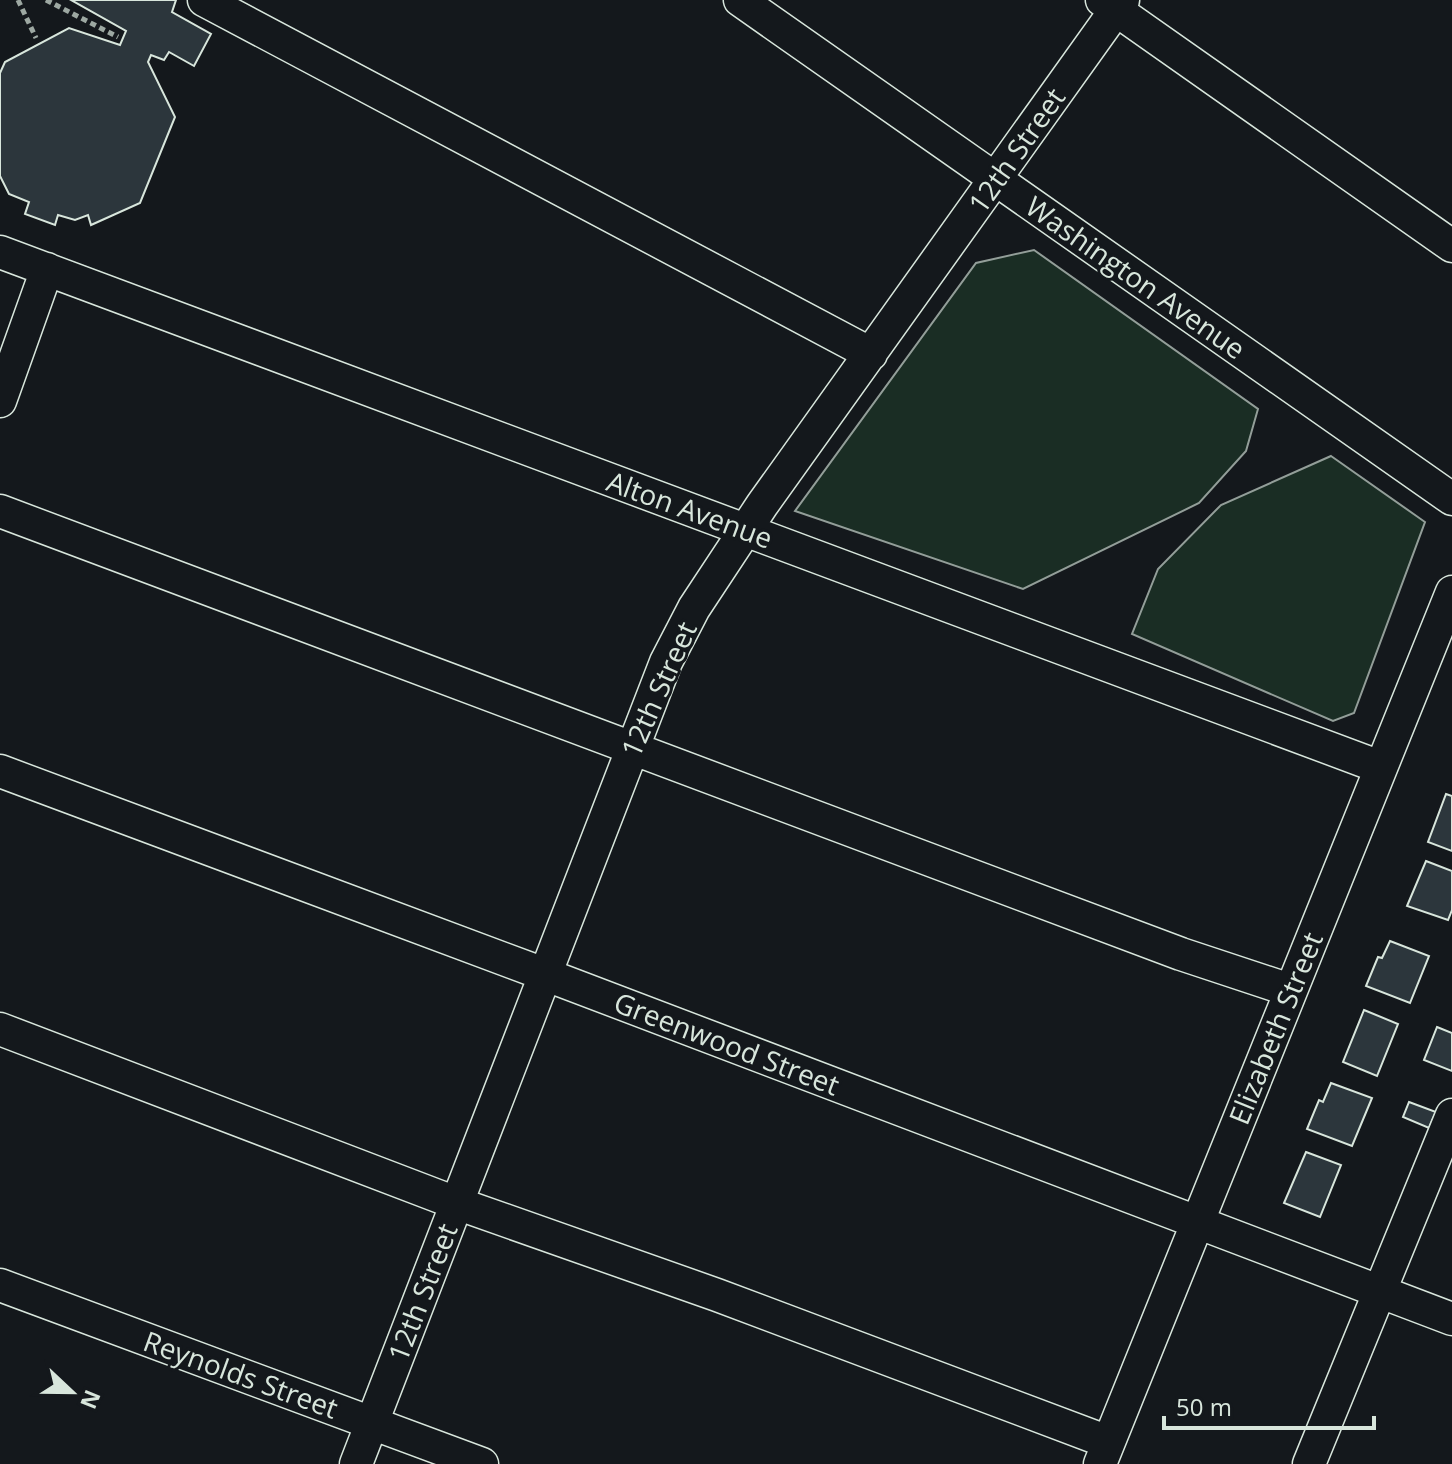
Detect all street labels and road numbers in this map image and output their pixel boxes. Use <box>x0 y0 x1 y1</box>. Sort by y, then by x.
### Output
street label: 12th Street <box>959 80 1073 220</box>
street label: Washington Avenue <box>1019 187 1253 367</box>
street label: Alton Avenue <box>602 461 778 557</box>
street label: 12th Street <box>611 615 705 763</box>
street label: Elizabeth Street <box>1219 926 1331 1130</box>
street label: Greenwood Street <box>609 983 845 1103</box>
street label: 12th Street <box>378 1218 466 1366</box>
street label: Reynolds Street <box>139 1321 343 1427</box>

